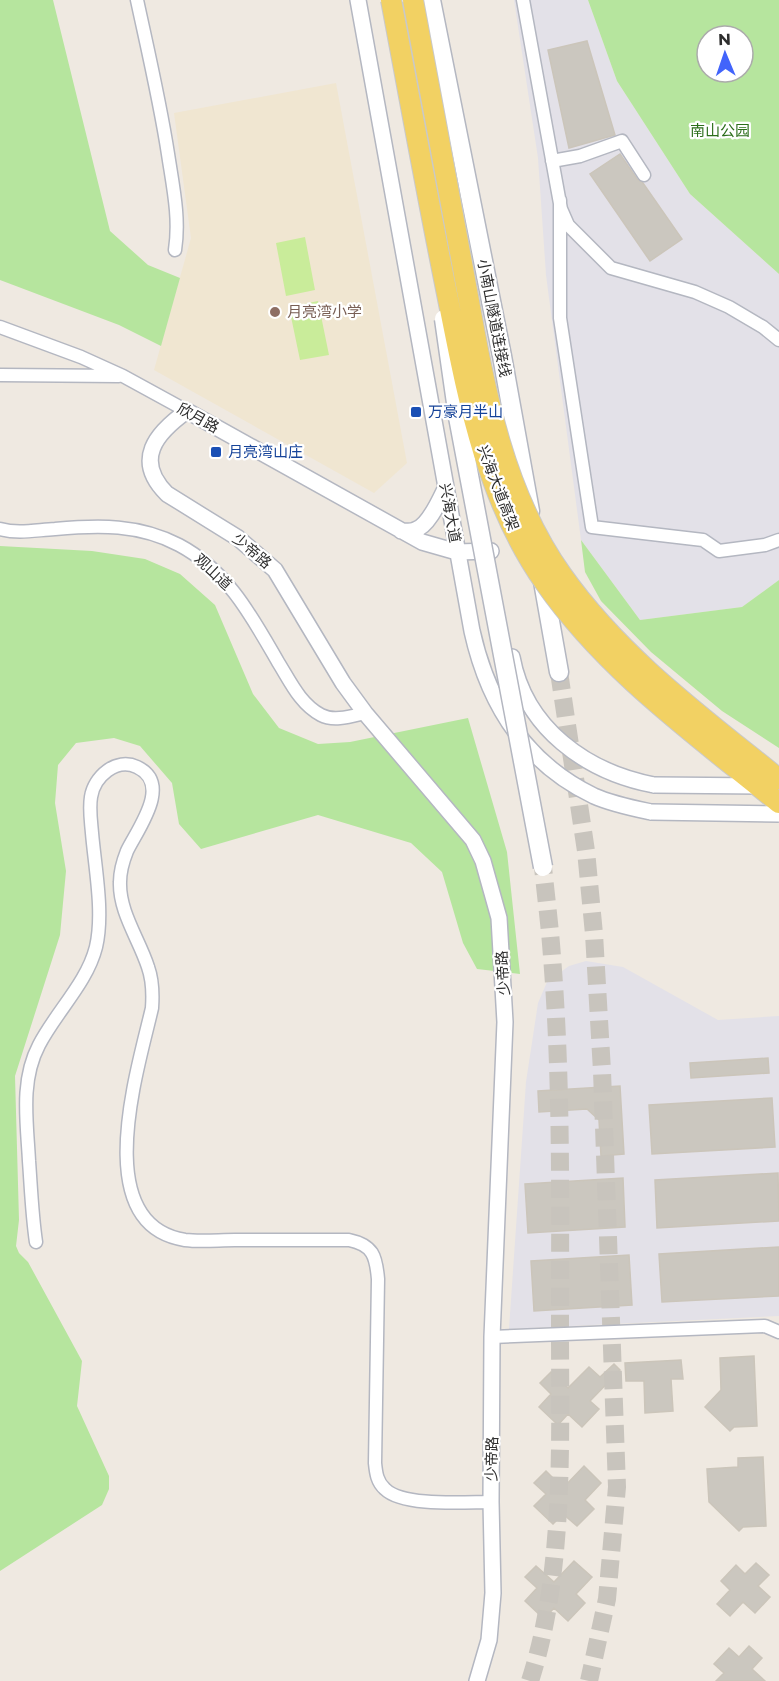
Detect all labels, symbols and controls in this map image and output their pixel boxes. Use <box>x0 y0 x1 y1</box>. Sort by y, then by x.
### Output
north arrow <box>695 24 755 84</box>
text: N <box>718 30 731 49</box>
park label: 南山公园 <box>690 121 750 140</box>
street label: 小南山隧道连接线 <box>474 257 515 379</box>
place label: 月亮湾小学 <box>287 302 362 321</box>
marker: 月亮湾小学 <box>268 305 282 319</box>
street label: 欣月路 <box>174 398 223 437</box>
place label: 万豪月半山 <box>428 402 503 421</box>
marker: 万豪月半山 <box>409 405 423 419</box>
place label: 月亮湾山庄 <box>228 442 303 461</box>
street label: 兴海大道高架 <box>473 442 523 533</box>
marker: 月亮湾山庄 <box>209 445 223 459</box>
street label: 兴海大道 <box>436 482 465 544</box>
street label: 少帝路 <box>229 529 276 572</box>
street label: 观山道 <box>190 549 236 594</box>
street label: 少帝路 <box>492 950 513 996</box>
street label: 少帝路 <box>482 1436 501 1482</box>

